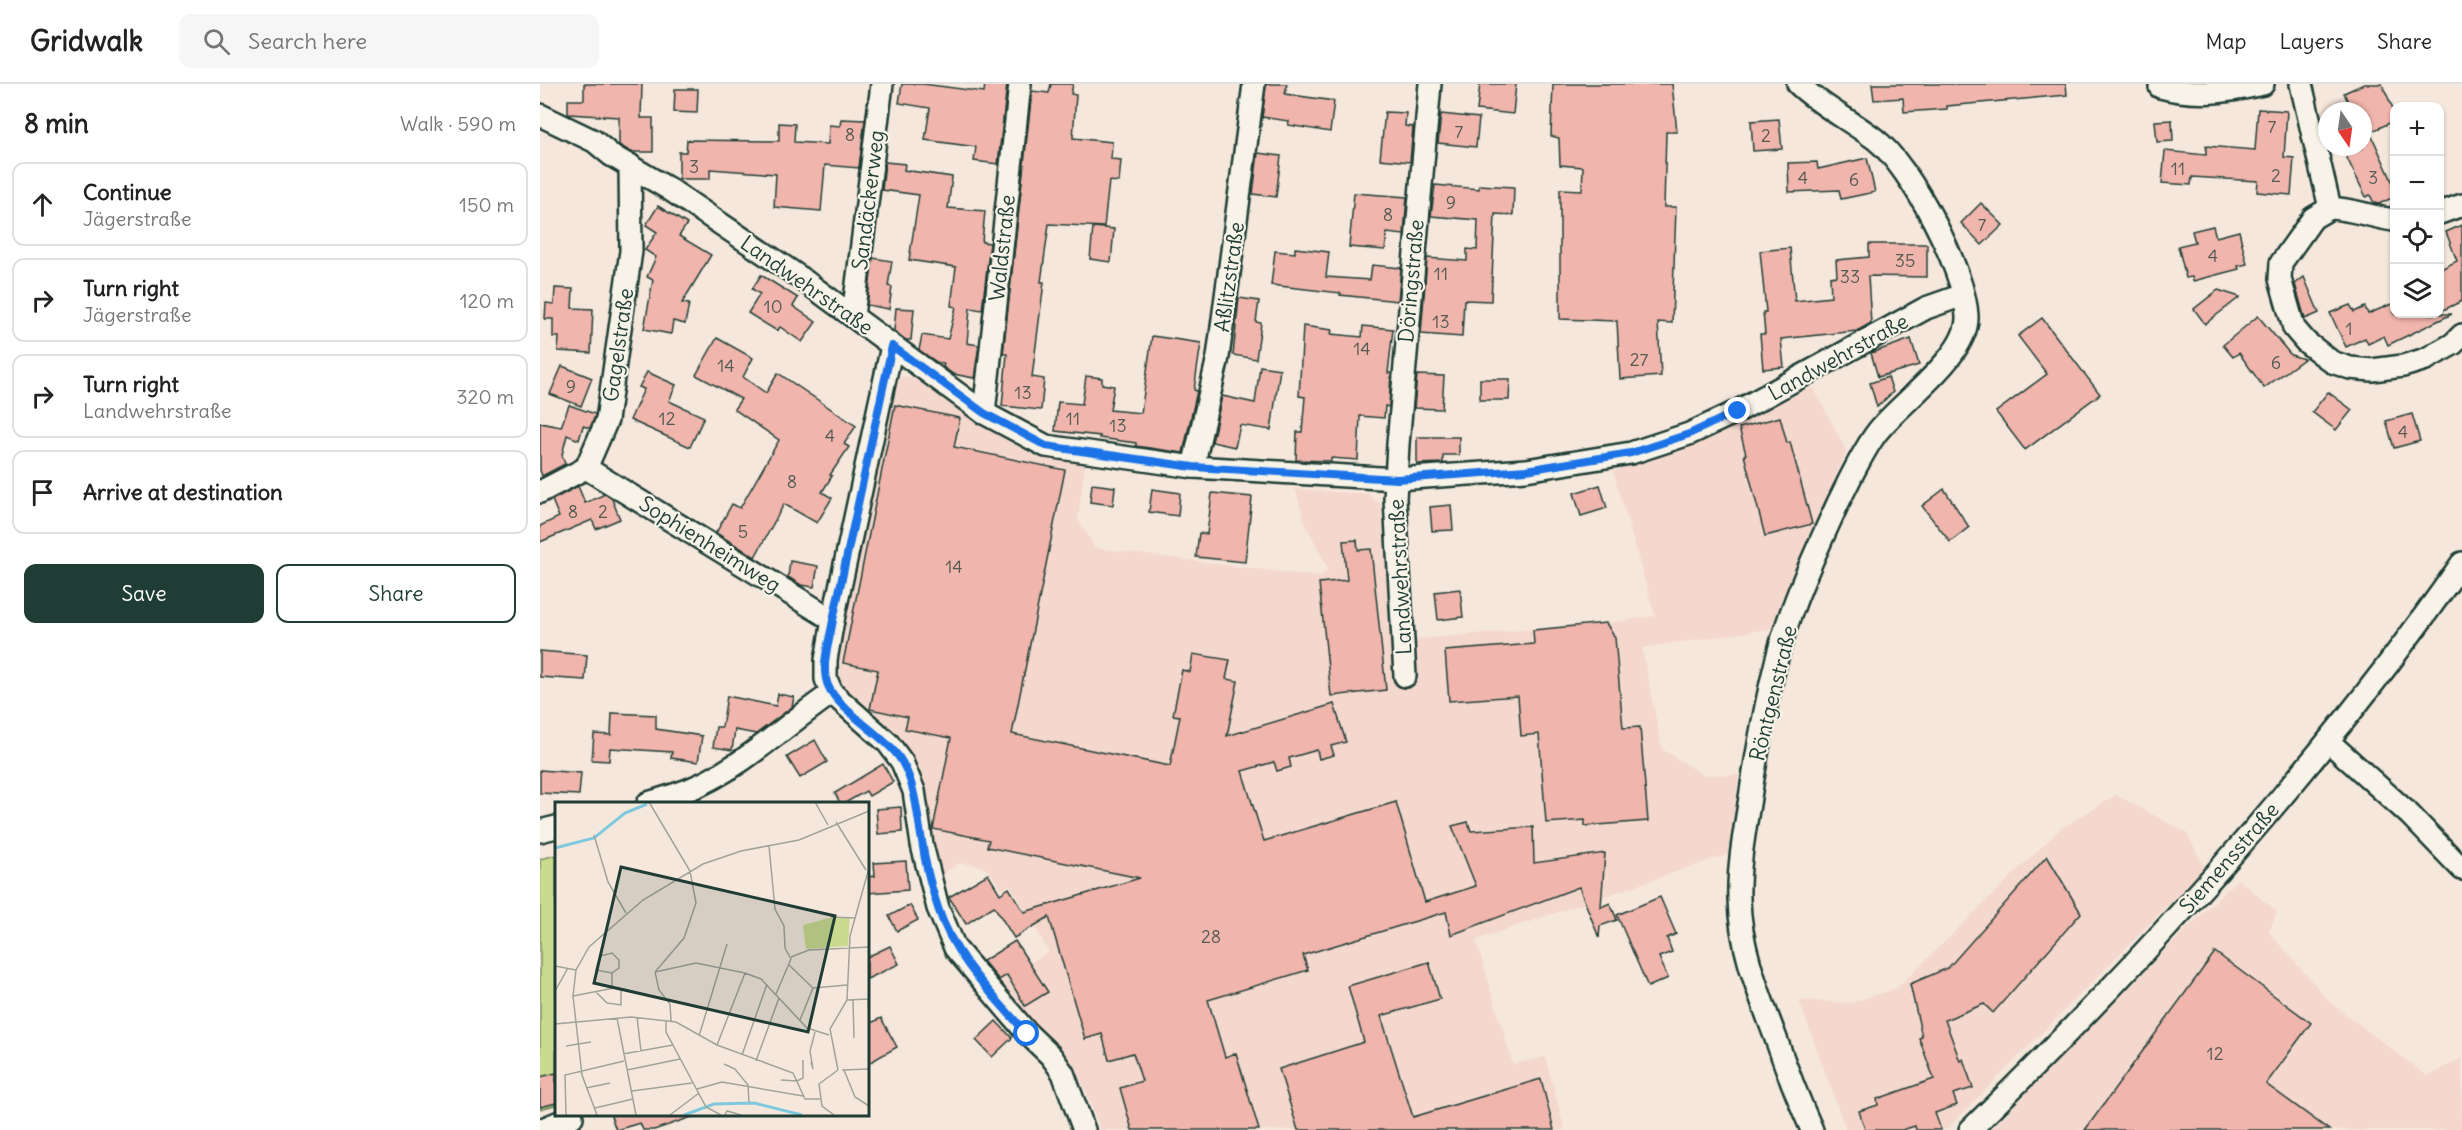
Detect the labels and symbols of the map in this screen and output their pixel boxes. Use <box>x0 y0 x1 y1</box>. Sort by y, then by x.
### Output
north arrow <box>2318 102 2372 156</box>
house number: 7 <box>2268 115 2277 138</box>
house number: 7 <box>1455 120 1464 143</box>
house number: 8 <box>845 123 855 146</box>
house number: 2 <box>1761 124 1771 147</box>
street label: Sandäckerweg <box>846 129 890 271</box>
house number: 3 <box>689 155 699 178</box>
house number: 11 <box>2171 157 2185 180</box>
house number: 2 <box>2271 164 2281 187</box>
house number: 4 <box>1798 166 1808 189</box>
house number: 3 <box>2368 166 2378 189</box>
house number: 6 <box>1849 168 1859 191</box>
house number: 9 <box>1446 191 1456 214</box>
street label: Waldstraße <box>983 193 1021 303</box>
house number: 8 <box>1383 203 1393 226</box>
house number: 7 <box>1978 213 1987 236</box>
street label: Döringstraße <box>1392 218 1430 344</box>
street label: Aßlitzstraße <box>1208 220 1250 334</box>
street label: Landwehrstraße <box>735 229 879 341</box>
house number: 4 <box>2208 244 2218 267</box>
house number: 35 <box>1895 249 1915 272</box>
house number: 11 <box>1434 262 1448 285</box>
house number: 33 <box>1840 265 1860 288</box>
street label: Gagelstraße <box>597 286 639 404</box>
house number: 10 <box>764 295 783 318</box>
street label: Landwehrstraße <box>1763 307 1913 407</box>
house number: 13 <box>1432 310 1450 333</box>
house number: 1 <box>2345 317 2353 340</box>
house number: 14 <box>1353 337 1371 360</box>
house number: 27 <box>1630 348 1649 371</box>
house number: 6 <box>2271 351 2281 374</box>
house number: 14 <box>717 354 735 377</box>
house number: 9 <box>566 375 576 398</box>
house number: 13 <box>1014 381 1032 404</box>
route end <box>1724 397 1750 423</box>
house number: 12 <box>658 407 676 430</box>
house number: 11 <box>1066 407 1080 430</box>
house number: 13 <box>1109 414 1127 437</box>
house number: 4 <box>2398 420 2408 443</box>
house number: 4 <box>825 424 835 447</box>
house number: 8 <box>787 470 797 493</box>
street label: Sophienheimweg <box>634 490 786 598</box>
street label: Landwehrstraße <box>1382 498 1418 656</box>
house number: 8 <box>568 500 578 523</box>
house number: 2 <box>598 500 608 523</box>
house number: 5 <box>738 520 748 543</box>
house number: 14 <box>945 555 963 578</box>
street label: Röntgenstraße <box>1743 622 1803 764</box>
street label: Siemensstraße <box>2173 797 2285 919</box>
inset map <box>555 802 868 1115</box>
house number: 28 <box>1201 925 1221 948</box>
route start <box>1013 1020 1039 1046</box>
house number: 12 <box>2206 1042 2224 1065</box>

